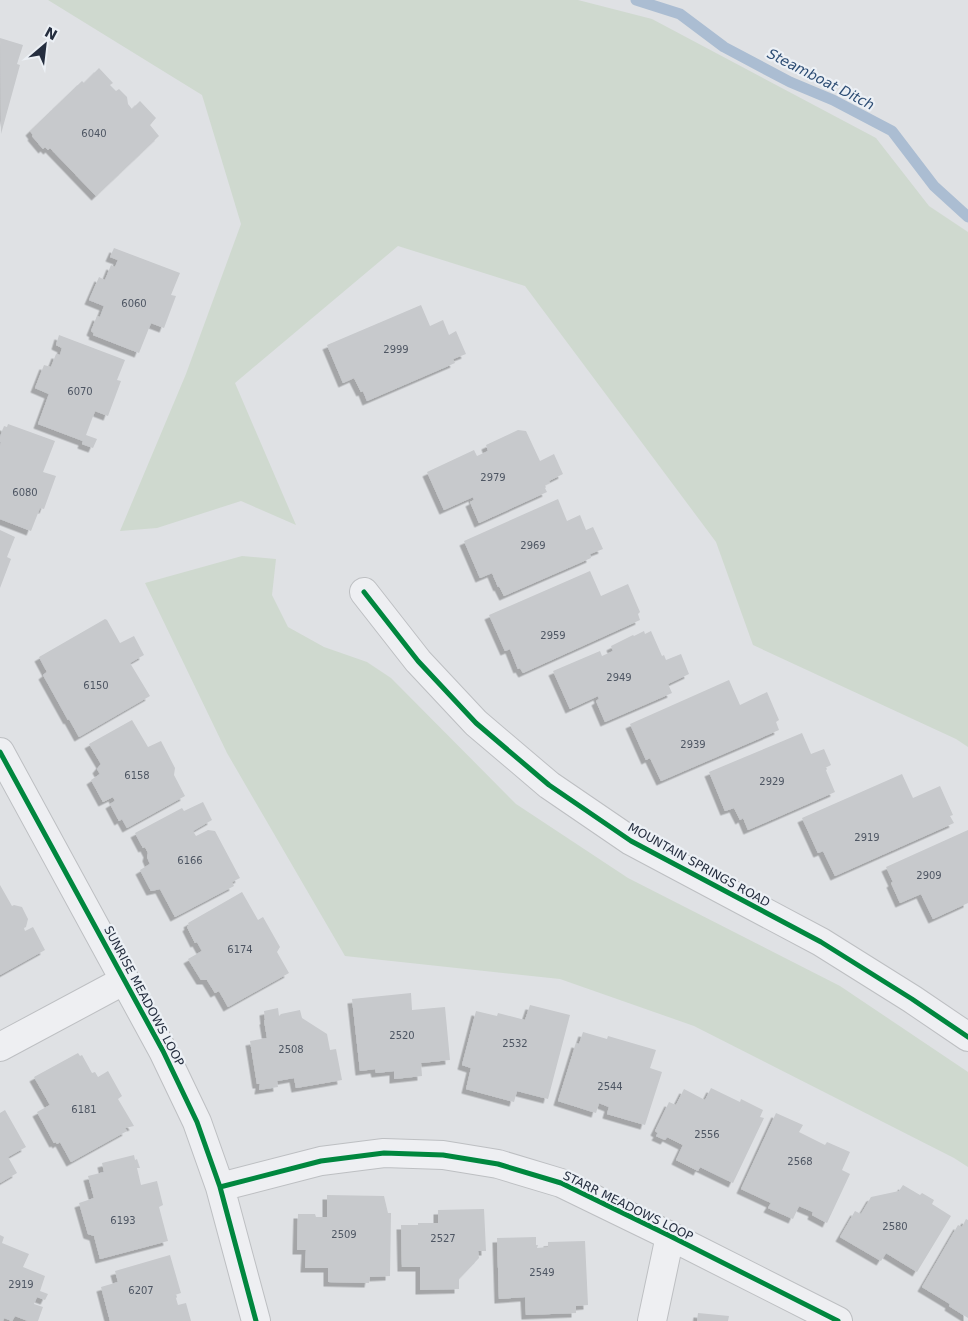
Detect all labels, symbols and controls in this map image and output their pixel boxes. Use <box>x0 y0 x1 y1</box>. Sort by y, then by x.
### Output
north arrow <box>20 20 70 70</box>
text: N <box>42 24 60 43</box>
water label: Steamboat Ditch <box>765 45 877 113</box>
house number: 6040 <box>81 128 107 139</box>
house number: 6060 <box>121 298 147 309</box>
house number: 2999 <box>383 344 409 355</box>
house number: 6070 <box>67 386 93 397</box>
house number: 2979 <box>480 472 506 483</box>
house number: 6080 <box>12 487 38 498</box>
house number: 2969 <box>520 540 546 551</box>
house number: 2959 <box>540 630 566 641</box>
house number: 2949 <box>606 672 632 683</box>
house number: 6150 <box>83 680 109 691</box>
house number: 2939 <box>680 739 706 750</box>
house number: 6158 <box>124 770 150 781</box>
house number: 2929 <box>759 776 785 787</box>
street label: MOUNTAIN SPRINGS ROAD <box>626 820 772 910</box>
house number: 2919 <box>854 832 880 843</box>
house number: 6166 <box>177 855 203 866</box>
house number: 2909 <box>916 870 942 881</box>
street label: SUNRISE MEADOWS LOOP <box>101 923 187 1069</box>
house number: 6174 <box>227 944 253 955</box>
house number: 2520 <box>389 1030 415 1041</box>
house number: 2532 <box>502 1038 528 1049</box>
house number: 2508 <box>278 1044 304 1055</box>
house number: 2544 <box>597 1081 623 1092</box>
house number: 6181 <box>71 1104 97 1115</box>
house number: 2556 <box>694 1129 720 1140</box>
house number: 2568 <box>787 1156 813 1167</box>
street label: STARR MEADOWS LOOP <box>561 1168 695 1244</box>
house number: 6193 <box>110 1215 136 1226</box>
house number: 2580 <box>882 1221 908 1232</box>
house number: 2509 <box>331 1229 357 1240</box>
house number: 2527 <box>430 1233 456 1244</box>
house number: 2549 <box>529 1267 555 1278</box>
house number: 2919 <box>8 1279 34 1290</box>
house number: 6207 <box>128 1285 154 1296</box>

